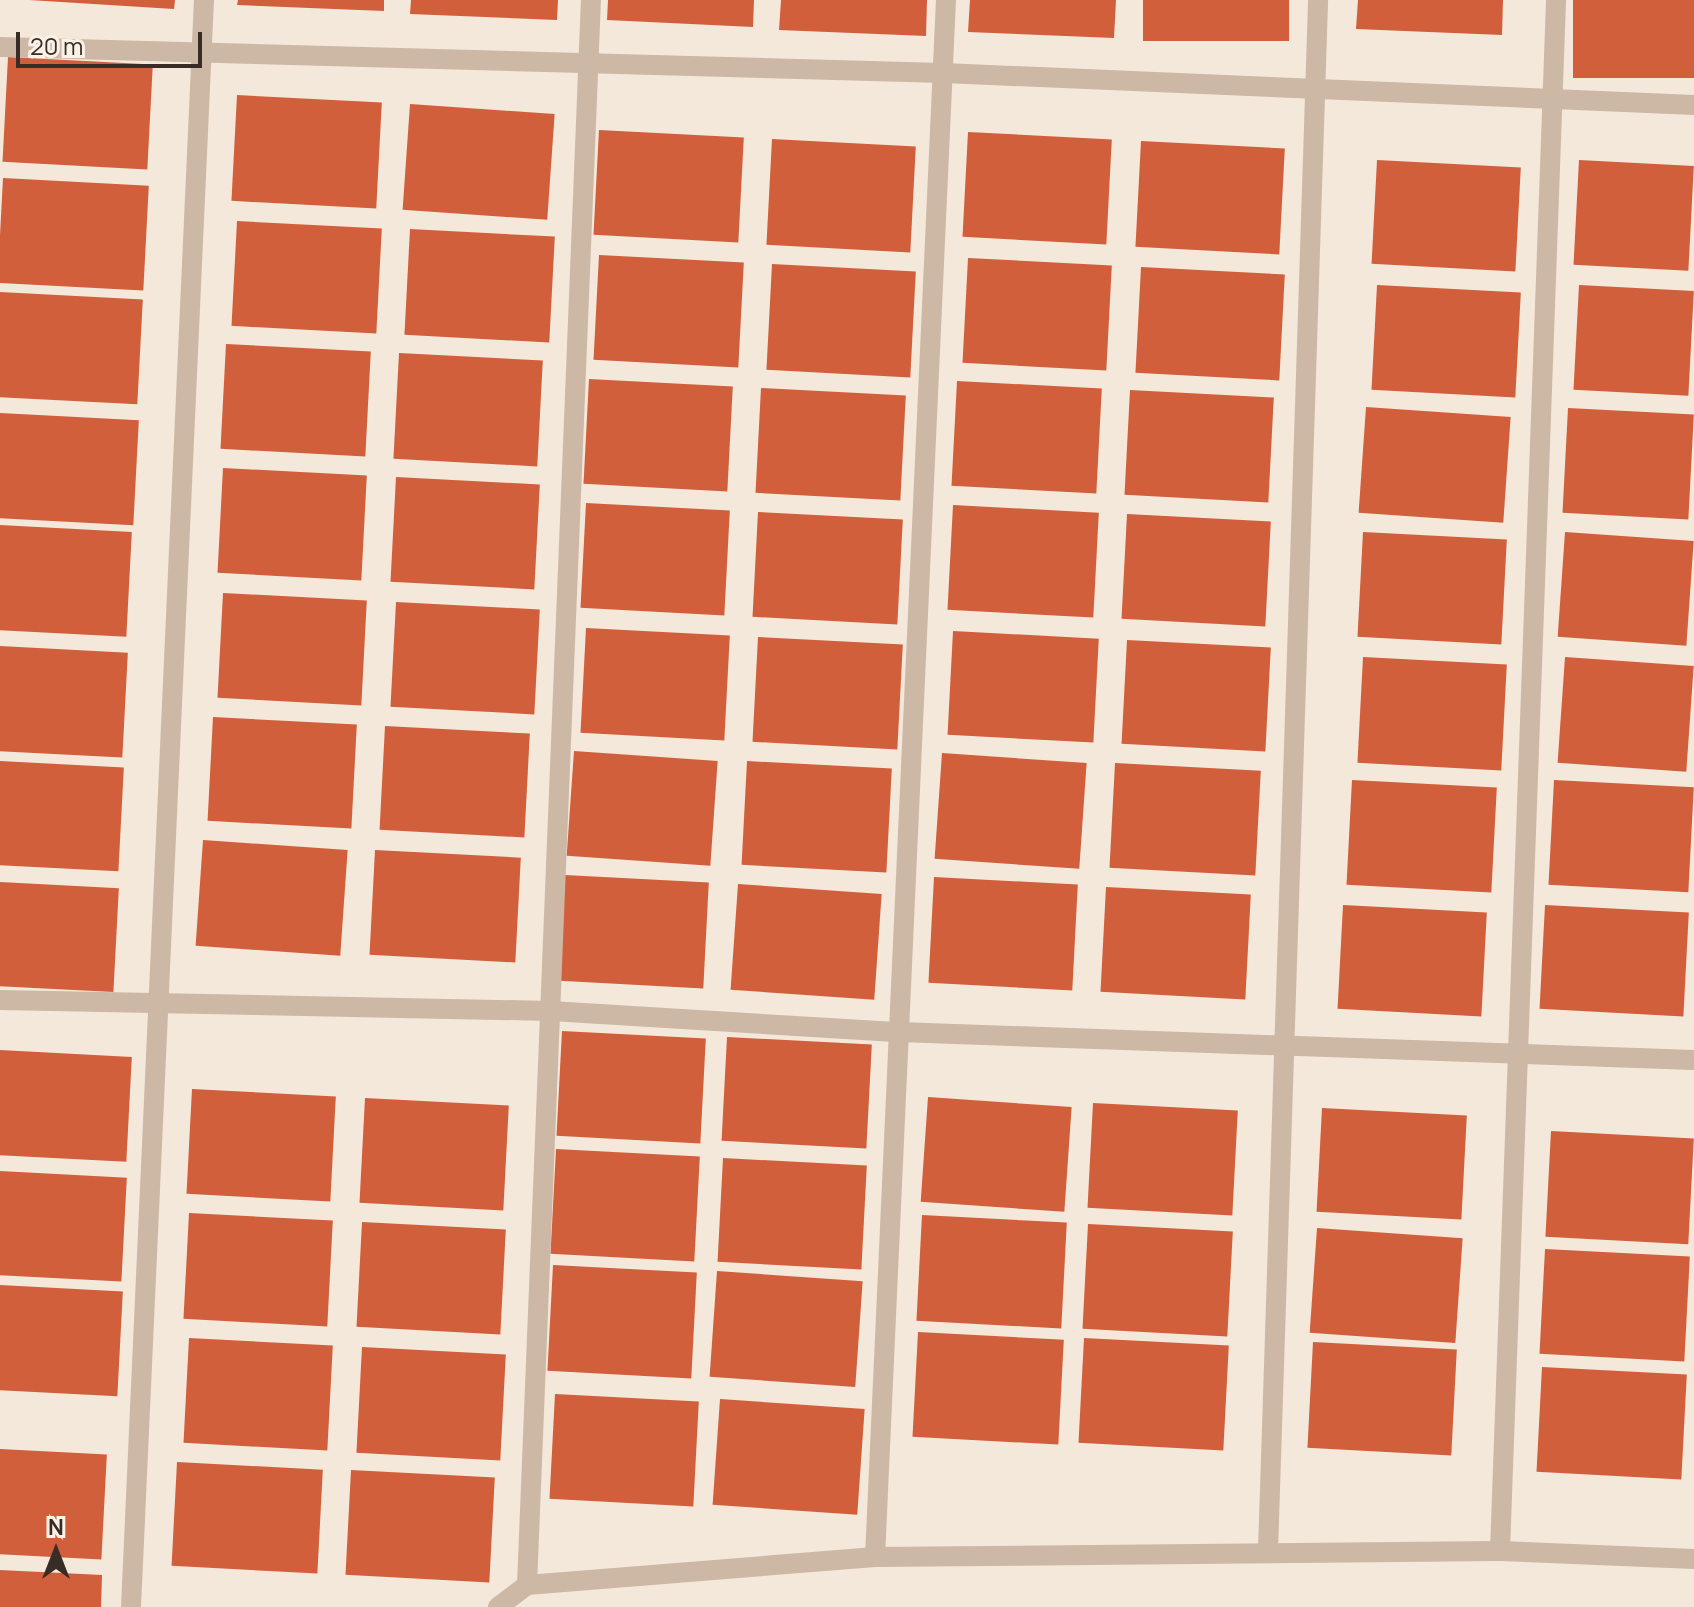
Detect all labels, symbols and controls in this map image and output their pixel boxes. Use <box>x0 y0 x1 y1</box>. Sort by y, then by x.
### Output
scale bar <box>20 16 206 66</box>
text: 20 m <box>30 29 83 62</box>
north arrow <box>16 1511 96 1591</box>
text: N <box>48 1512 64 1542</box>

